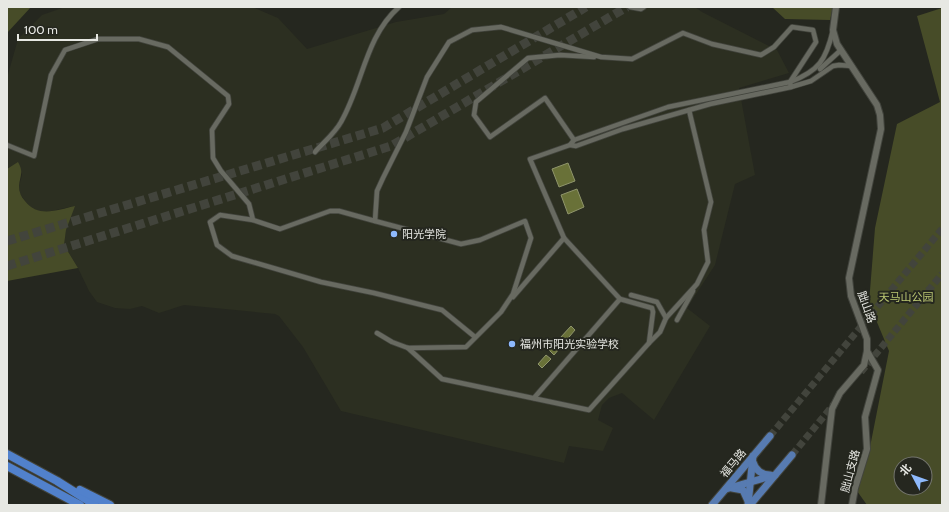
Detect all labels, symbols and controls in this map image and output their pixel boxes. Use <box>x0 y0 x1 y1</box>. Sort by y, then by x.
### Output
scale bar <box>18 16 97 42</box>
text: 100 m <box>24 22 58 37</box>
place label: 阳光学院 <box>402 227 446 241</box>
marker: 阳光学院 <box>389 229 399 239</box>
street label: 胐山路 <box>855 289 879 325</box>
park label: 天马山公园 <box>879 290 934 304</box>
place label: 福州市阳光实验学校 <box>520 337 619 351</box>
marker: 福州市阳光实验学校 <box>507 339 517 349</box>
street label: 福马路 <box>717 446 749 480</box>
street label: 胐山支路 <box>838 448 862 494</box>
north arrow <box>893 456 933 496</box>
text: 北 <box>897 461 914 478</box>

